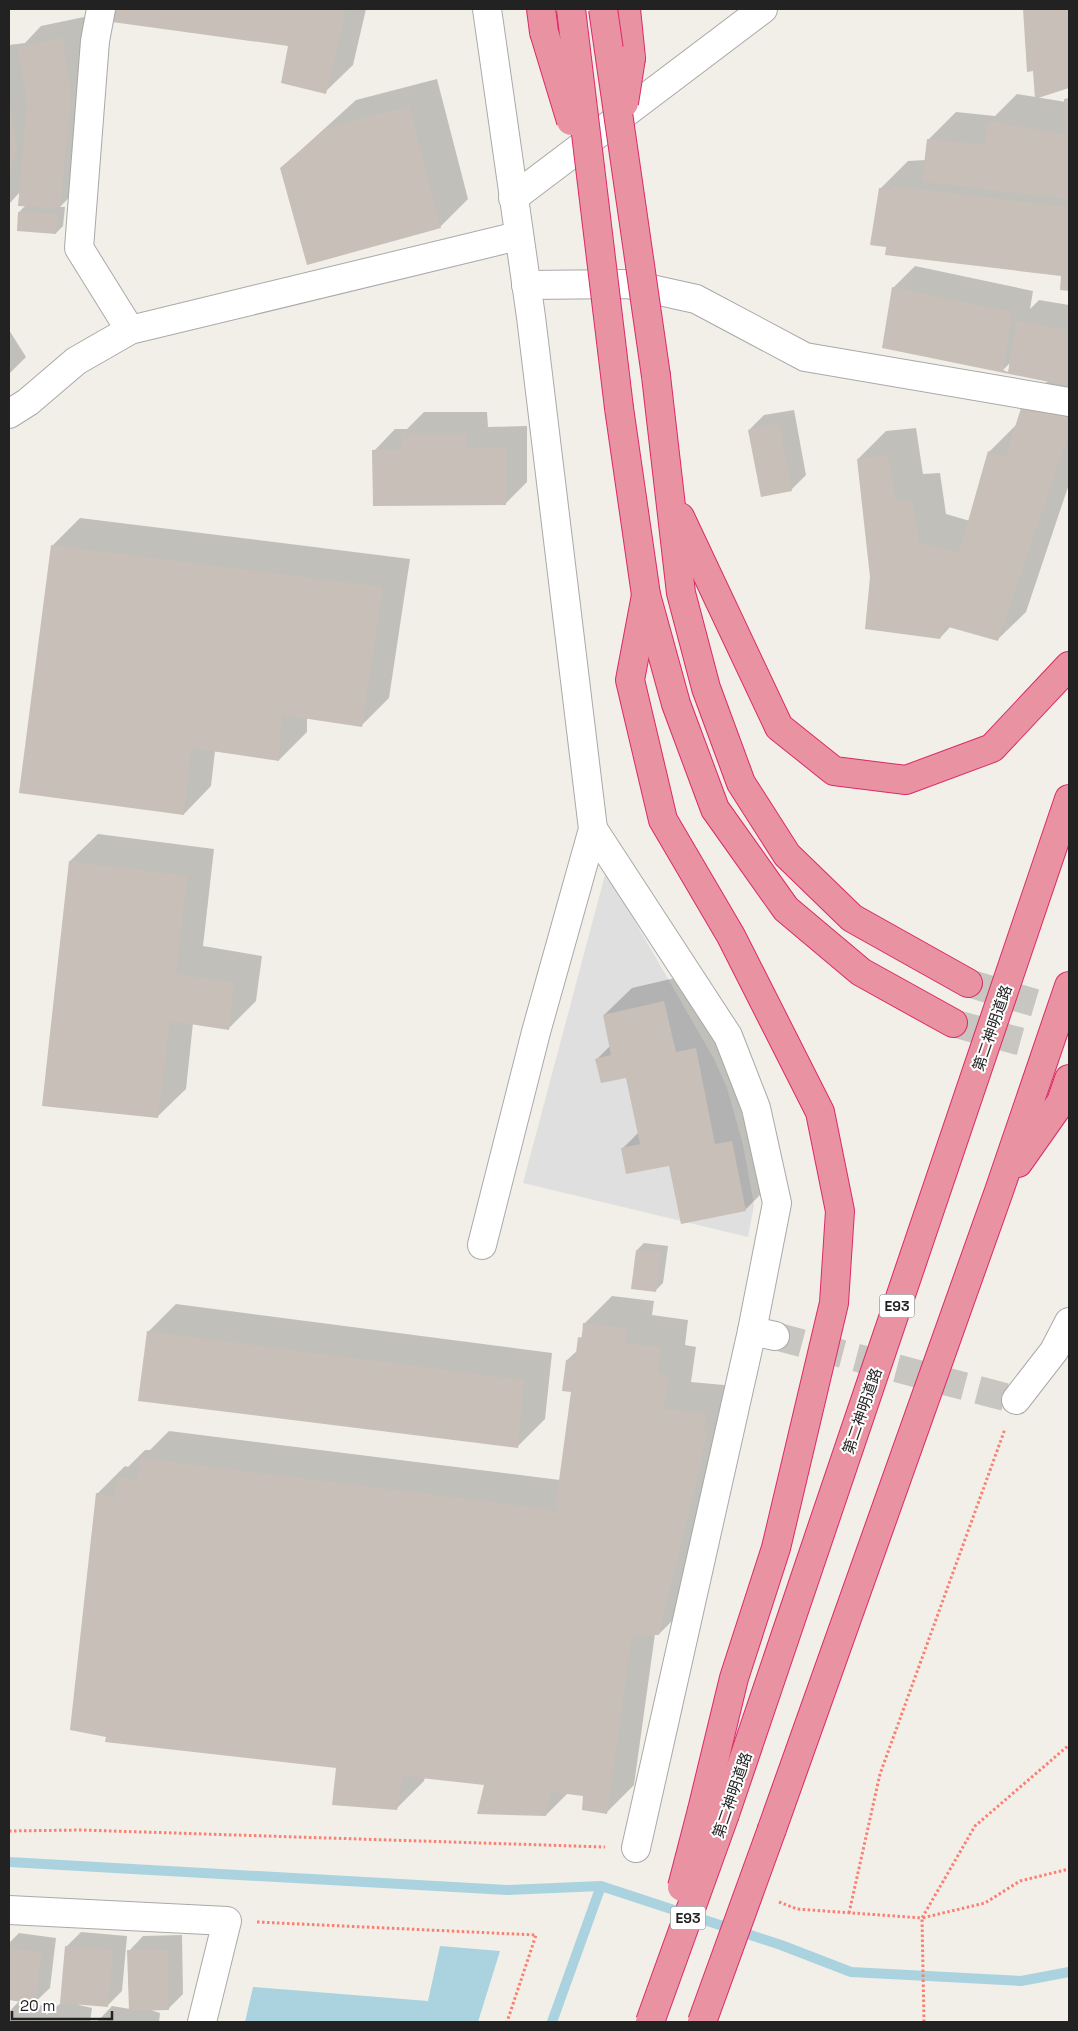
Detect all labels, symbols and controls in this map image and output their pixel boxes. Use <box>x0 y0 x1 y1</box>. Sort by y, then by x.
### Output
street label: 第二神明道路 <box>968 982 1016 1074</box>
road number: E93 <box>880 1294 914 1318</box>
street label: 第二神明道路 <box>838 1365 886 1457</box>
street label: 第二神明道路 <box>708 1749 756 1841</box>
road number: E93 <box>670 1906 706 1930</box>
scale bar <box>12 1988 112 2020</box>
text: 20 m <box>20 1996 55 2015</box>

